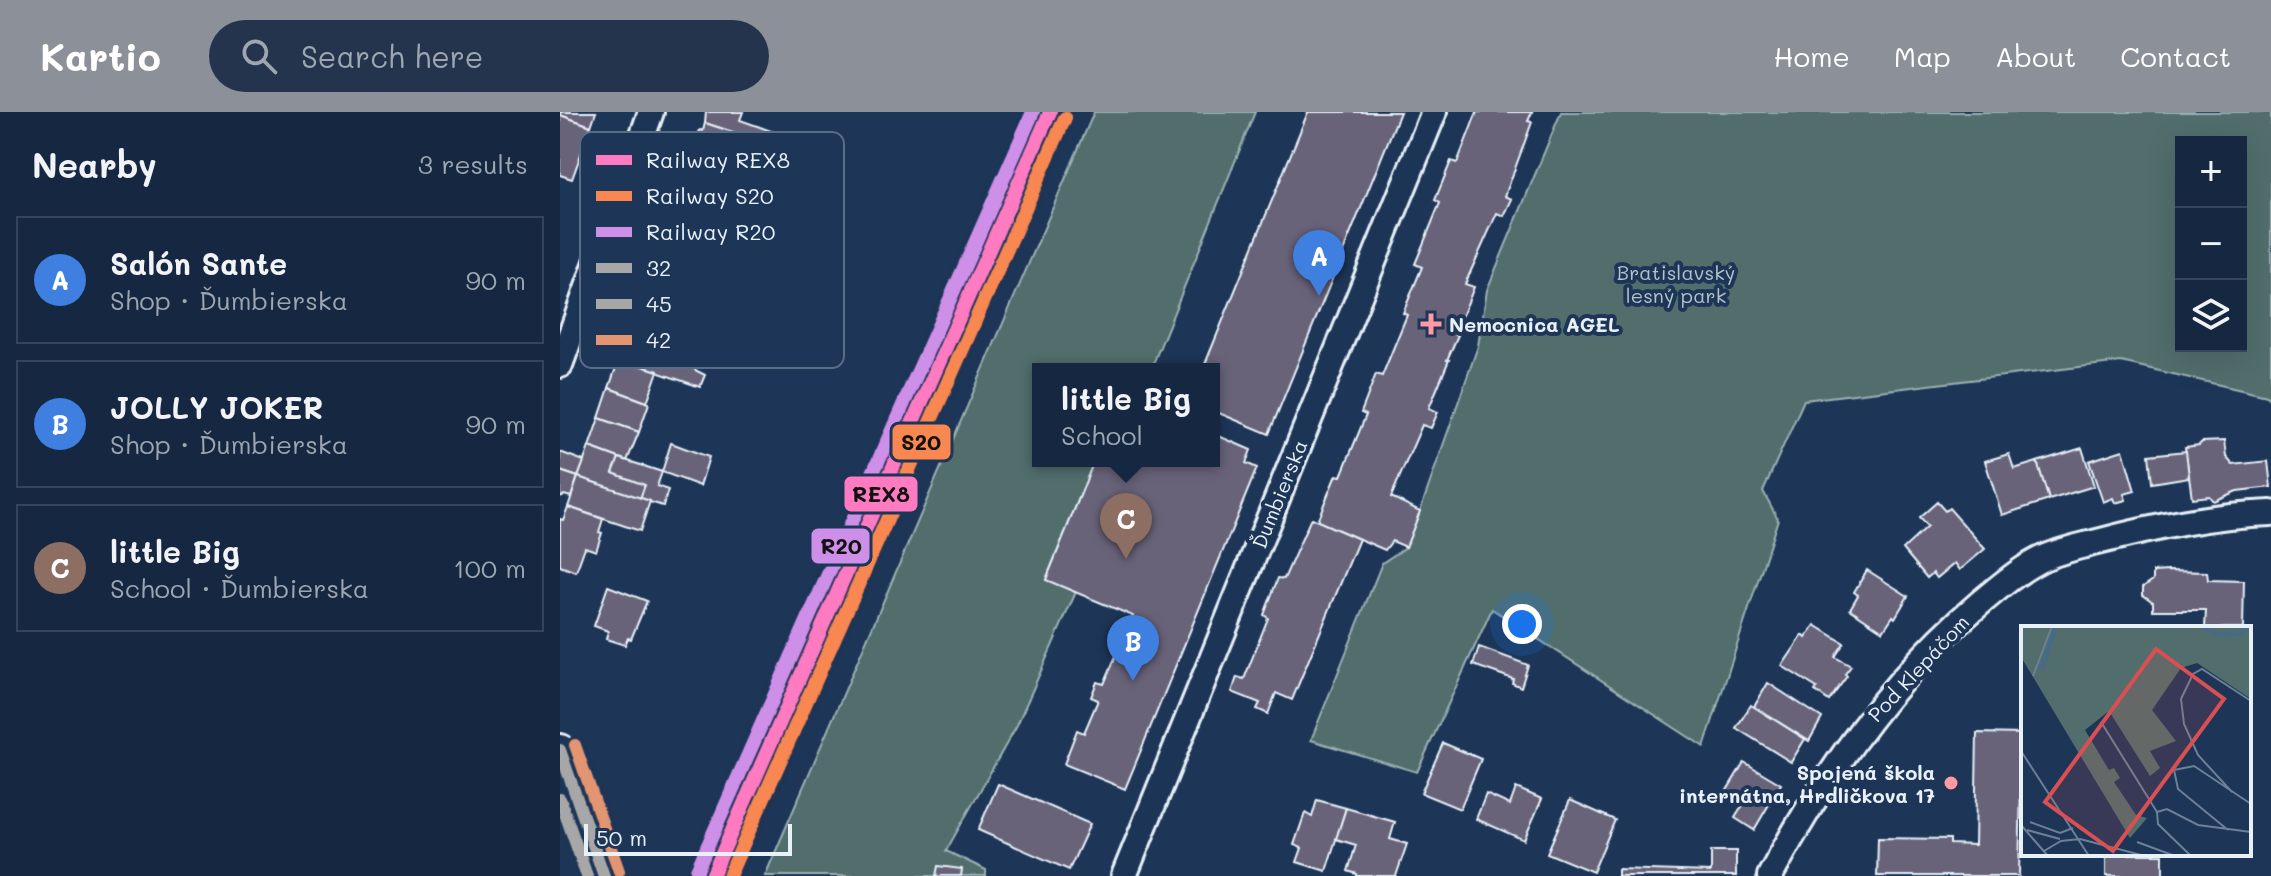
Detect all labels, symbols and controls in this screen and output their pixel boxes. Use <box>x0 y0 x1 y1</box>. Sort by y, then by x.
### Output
search box <box>209 20 769 92</box>
text: Kartio <box>40 31 161 81</box>
icon: search <box>237 34 281 78</box>
text: Search here <box>301 36 483 76</box>
text: Home <box>1774 38 1850 74</box>
text: Map <box>1894 38 1951 74</box>
text: About <box>1995 38 2076 74</box>
text: Contact <box>2120 38 2231 74</box>
legend <box>580 132 844 368</box>
map controls <box>2175 136 2247 352</box>
button: + <box>2175 136 2247 208</box>
text: Nearby <box>32 142 157 187</box>
text: Railway REX8 <box>646 145 790 174</box>
text: 3 results <box>418 147 528 181</box>
text: Railway S20 <box>646 181 774 210</box>
button: − <box>2175 208 2247 280</box>
text: Railway R20 <box>646 217 775 246</box>
pin: A <box>1293 230 1345 296</box>
text: Salón Sante <box>110 243 287 283</box>
text: 32 <box>646 253 671 282</box>
park label: Bratislavský lesný park <box>1617 259 1735 308</box>
text: A <box>51 263 69 297</box>
text: 90 m <box>466 263 526 297</box>
button: layers <box>2175 280 2247 352</box>
text: Shop · Ďumbierska <box>110 283 348 317</box>
text: 45 <box>646 289 672 318</box>
place label: Nemocnica AGEL <box>1449 311 1620 337</box>
marker: Nemocnica AGEL <box>1420 313 1442 335</box>
text: 42 <box>646 325 671 354</box>
popup <box>1032 363 1220 467</box>
text: little Big <box>1061 378 1191 418</box>
text: JOLLY JOKER <box>110 387 323 427</box>
text: B <box>51 407 69 441</box>
text: 90 m <box>466 407 526 441</box>
text: School <box>1061 418 1143 452</box>
line badge: S20 <box>891 423 952 461</box>
text: Shop · Ďumbierska <box>110 427 348 461</box>
text: S20 <box>901 427 941 456</box>
street label: Ďumbierska <box>1245 436 1313 552</box>
line badge: REX8 <box>843 475 919 513</box>
text: REX8 <box>852 479 910 508</box>
pin: C <box>1100 493 1152 559</box>
line badge: R20 <box>810 527 871 565</box>
text: little Big <box>110 531 240 571</box>
text: R20 <box>820 531 862 560</box>
text: C <box>50 551 70 585</box>
text: 100 m <box>453 551 526 585</box>
text: School · Ďumbierska <box>110 571 369 605</box>
your location <box>1502 604 1542 644</box>
street label: Pod Klepáčom <box>1862 609 1974 727</box>
pin: B <box>1107 615 1159 681</box>
inset map <box>2021 626 2251 856</box>
place label: Spojená škola internátna, Hrdličkova 17 <box>1679 759 1935 808</box>
marker: Spojená škola internátna, Hrdličkova 17 <box>1942 774 1960 792</box>
scale bar <box>584 820 792 856</box>
text: 50 m <box>596 823 647 852</box>

